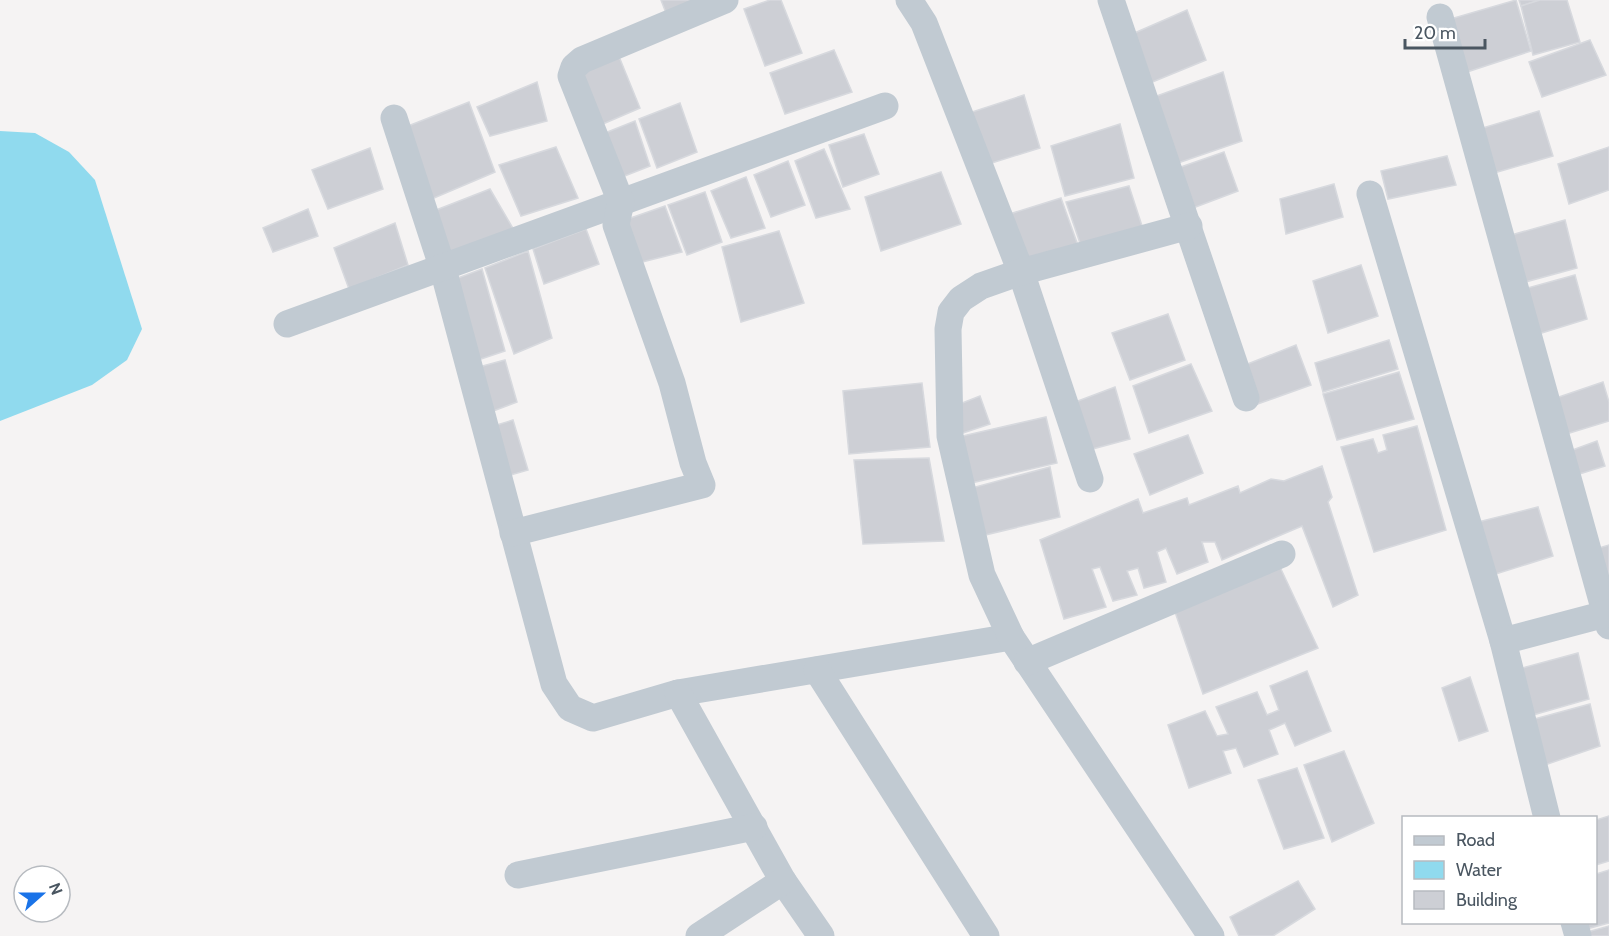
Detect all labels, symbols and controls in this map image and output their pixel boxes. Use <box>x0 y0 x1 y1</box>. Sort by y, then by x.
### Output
scale bar <box>1405 12 1484 50</box>
text: 20 m <box>1414 22 1456 44</box>
legend <box>1402 816 1597 924</box>
text: Road <box>1456 829 1495 851</box>
text: Water <box>1456 859 1502 881</box>
north arrow <box>12 864 72 924</box>
text: N <box>45 880 66 897</box>
text: Building <box>1456 889 1518 911</box>

